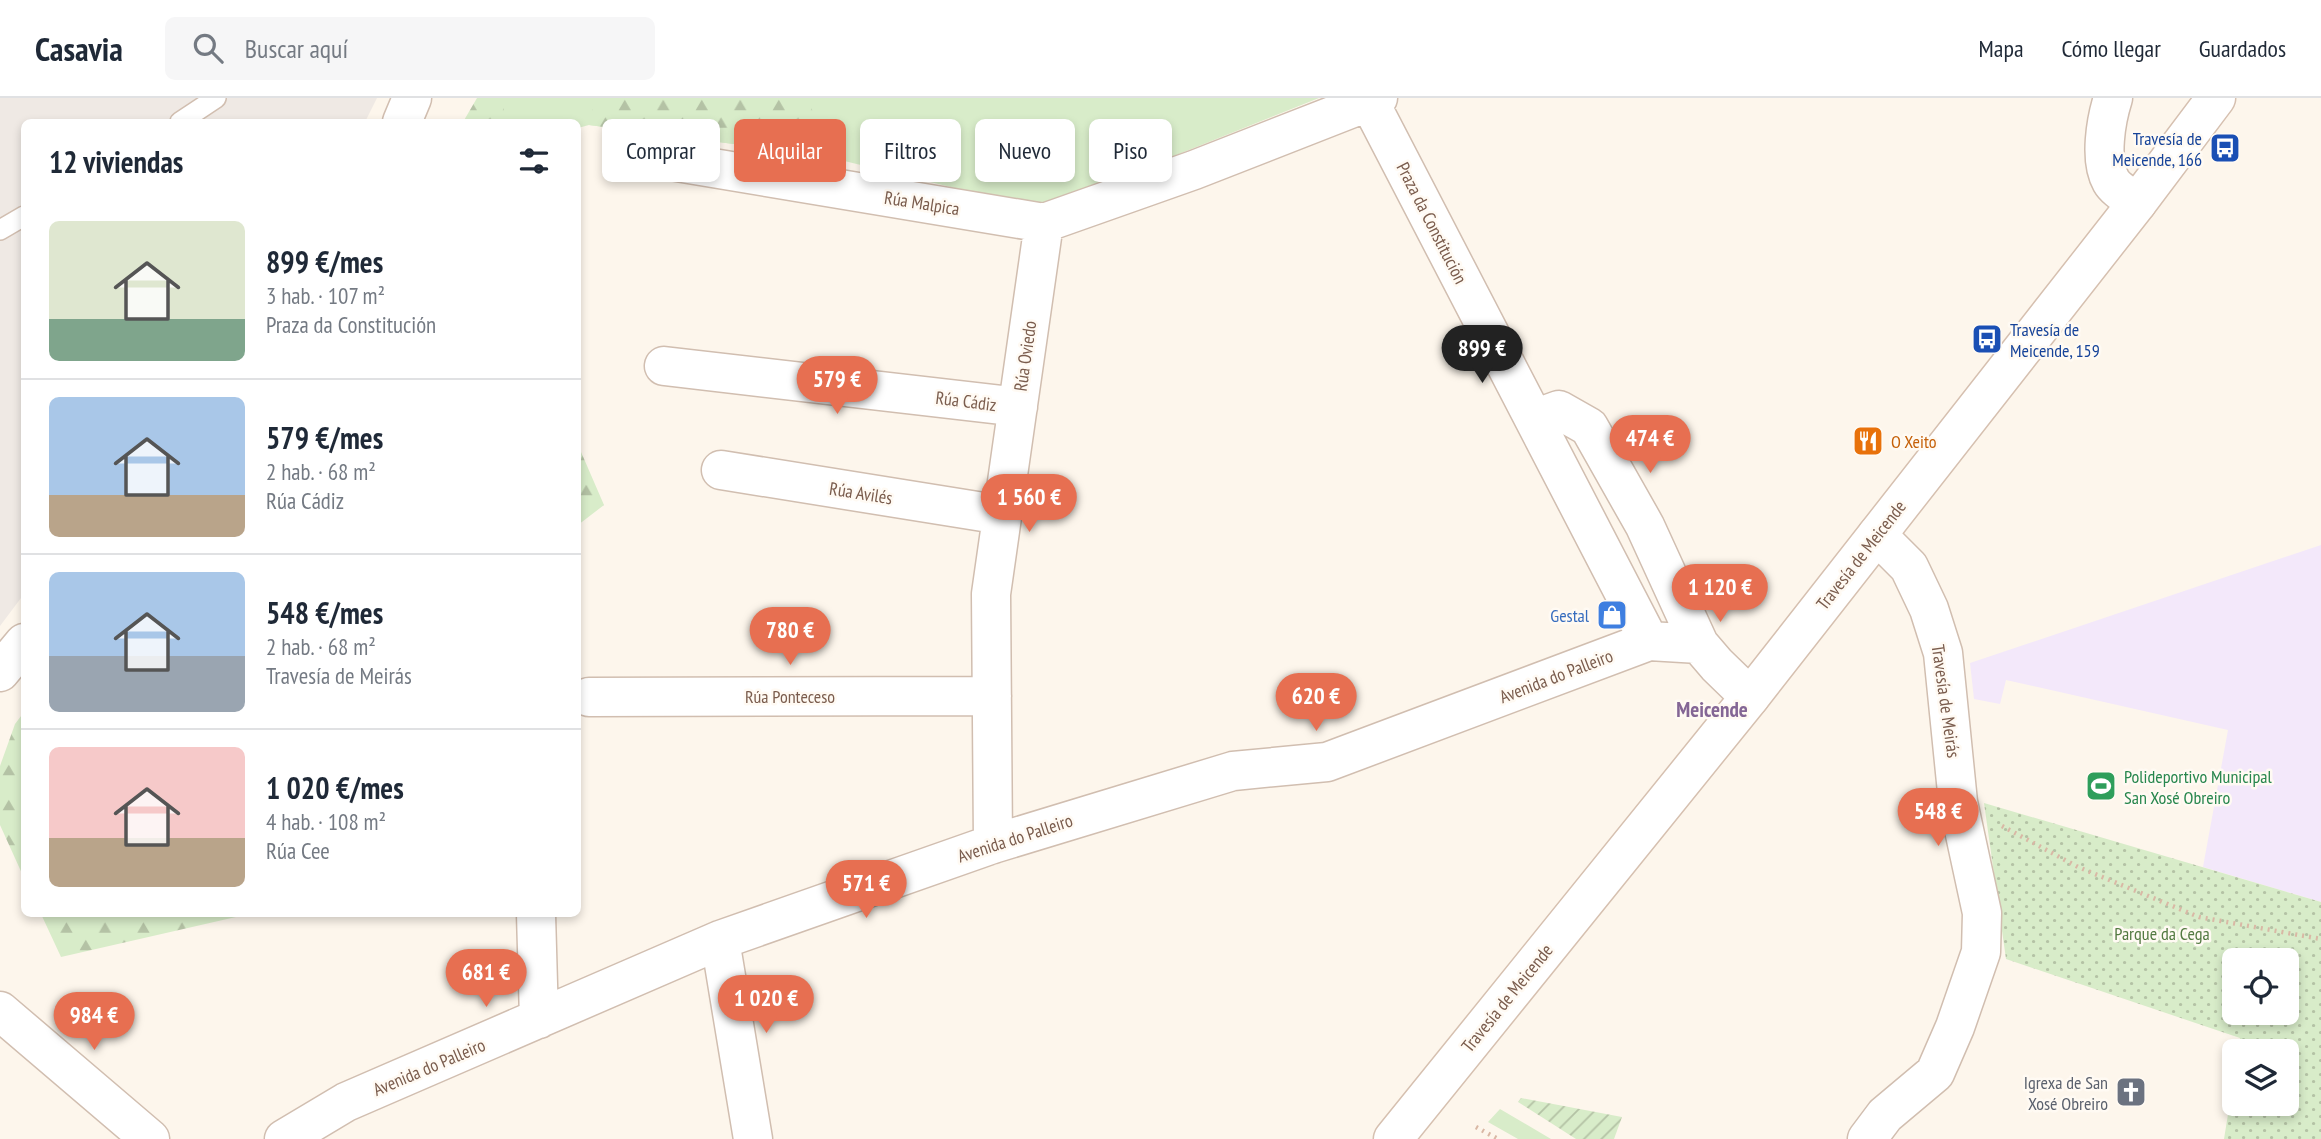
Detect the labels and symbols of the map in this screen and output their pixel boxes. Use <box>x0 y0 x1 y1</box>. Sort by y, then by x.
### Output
place label: Travesía de Meicende, 166 <box>2112 127 2202 171</box>
bus stop icon: Travesía de Meicende, 166 <box>2208 131 2242 165</box>
street label: Praza da Constitución <box>1392 158 1472 288</box>
street label: Rúa Malpica <box>883 186 961 220</box>
place label: Travesía de Meicende, 159 <box>2010 318 2100 362</box>
street label: Rúa Oviedo <box>1009 319 1041 393</box>
bus stop icon: Travesía de Meicende, 159 <box>1970 322 2004 356</box>
pin: 899 € <box>1433 326 1531 385</box>
pin: 579 € <box>788 356 886 416</box>
street label: Rúa Cádiz <box>934 386 998 416</box>
pin: 474 € <box>1601 416 1699 475</box>
restaurant icon: O Xeito <box>1851 424 1885 458</box>
place label: O Xeito <box>1891 430 1937 453</box>
pin: 1 560 € <box>964 474 1094 534</box>
street label: Rúa Avilés <box>828 477 894 509</box>
street label: Travesía de Meicende <box>1811 496 1911 614</box>
pin: 1 120 € <box>1655 564 1785 624</box>
shop icon: Gestal <box>1595 598 1629 632</box>
place label: Gestal <box>1550 604 1590 627</box>
pin: 780 € <box>741 608 839 667</box>
street label: Travesía de Meirás <box>1927 643 1965 759</box>
street label: Avenida do Palleiro <box>1496 644 1616 708</box>
pin: 620 € <box>1267 674 1365 733</box>
street label: Rúa Ponteceso <box>745 685 835 708</box>
district label: Meicende <box>1676 696 1748 723</box>
place label: Polideportivo Municipal San Xosé Obreiro <box>2124 765 2273 809</box>
sports icon: Polideportivo Municipal San Xosé Obreiro <box>2084 769 2118 803</box>
pin: 548 € <box>1889 788 1987 848</box>
street label: Avenida do Palleiro <box>955 809 1076 867</box>
pin: 571 € <box>817 860 915 920</box>
park label: Parque da Cega <box>2114 922 2210 945</box>
street label: Travesía de Meicende <box>1456 939 1558 1057</box>
pin: 681 € <box>437 950 535 1009</box>
pin: 1 020 € <box>701 976 831 1035</box>
pin: 984 € <box>45 992 143 1052</box>
street label: Avenida do Palleiro <box>369 1033 489 1101</box>
place label: Igrexa de San Xosé Obreiro <box>2024 1071 2108 1115</box>
church icon: Igrexa de San Xosé Obreiro <box>2114 1075 2148 1109</box>

